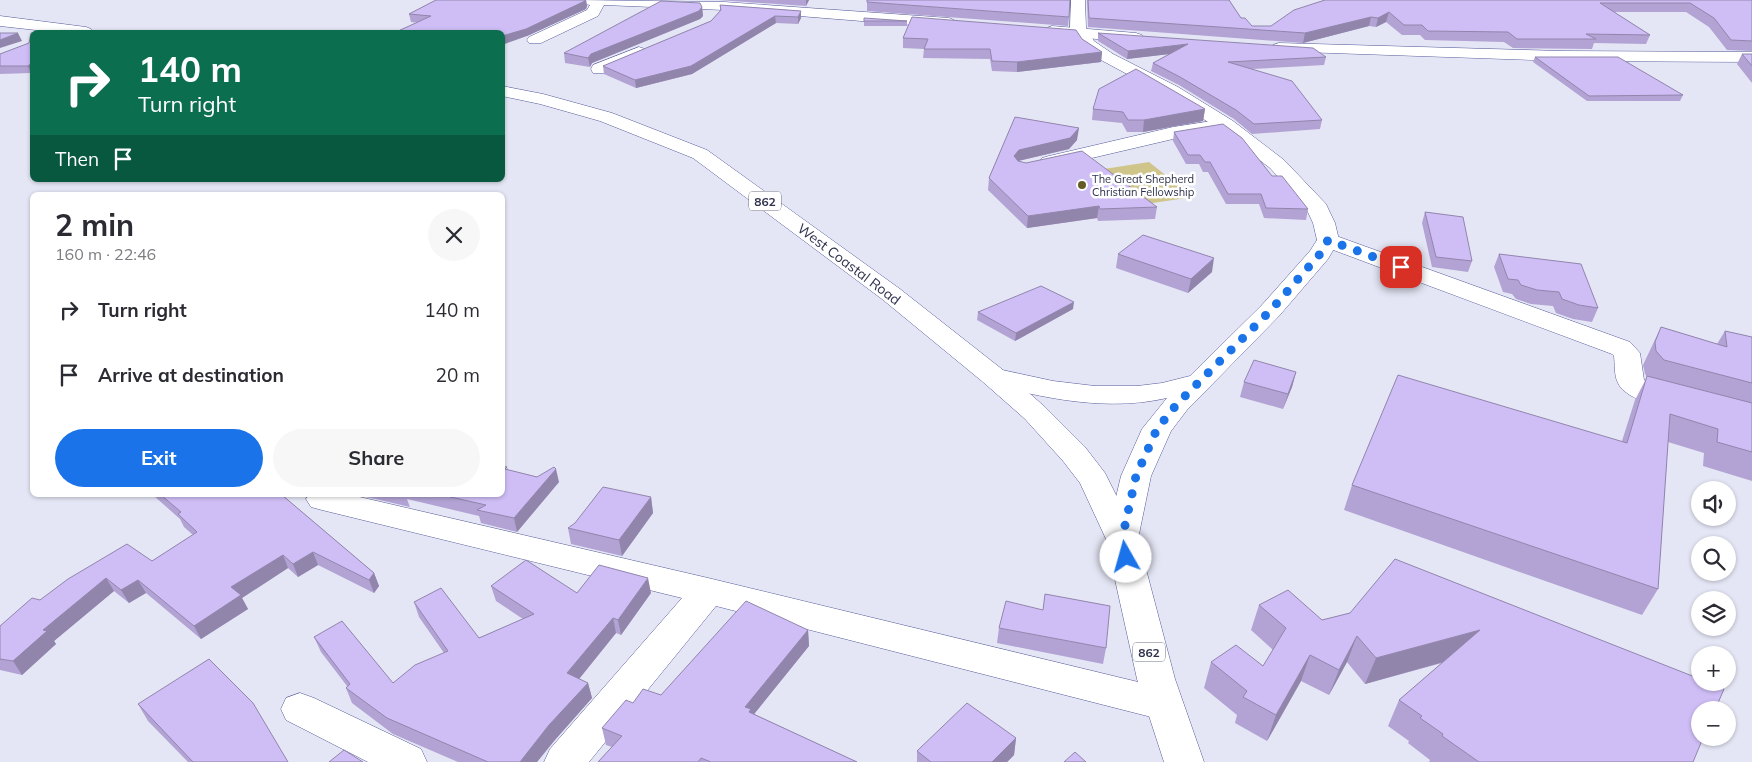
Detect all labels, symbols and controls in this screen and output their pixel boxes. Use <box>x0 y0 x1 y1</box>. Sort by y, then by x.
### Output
text: 140 m <box>138 47 242 91</box>
icon: right <box>55 50 120 115</box>
text: Turn right <box>138 90 236 118</box>
icon: arrive <box>109 145 137 173</box>
text: Then <box>55 147 99 171</box>
place label: The Great Shepherd Christian Fellowship <box>1092 172 1195 199</box>
marker: The Great Shepherd Christian Fellowship <box>1076 179 1088 191</box>
road number: 862 <box>749 192 781 210</box>
text: 2 min <box>55 206 134 244</box>
button: close <box>428 209 480 261</box>
street label: West Coastal Road <box>794 219 904 309</box>
text: 160 m · 22:46 <box>55 244 156 264</box>
pin <box>1380 246 1422 288</box>
icon: arrive <box>1387 253 1415 281</box>
icon: right <box>55 296 83 324</box>
text: Turn right <box>98 298 187 322</box>
text: 140 m <box>424 298 480 322</box>
icon: arrive <box>55 361 83 389</box>
text: Arrive at destination <box>98 363 284 387</box>
text: 20 m <box>436 363 480 387</box>
button: Exit <box>55 429 263 487</box>
button: Share <box>273 429 480 487</box>
map controls <box>1691 481 1736 746</box>
button: sound <box>1691 481 1736 526</box>
position arrow <box>1099 530 1151 582</box>
button: search <box>1691 536 1736 581</box>
button: layers <box>1691 591 1736 636</box>
road number: 862 <box>1133 642 1165 662</box>
button: + <box>1691 646 1736 691</box>
button: − <box>1691 701 1736 746</box>

